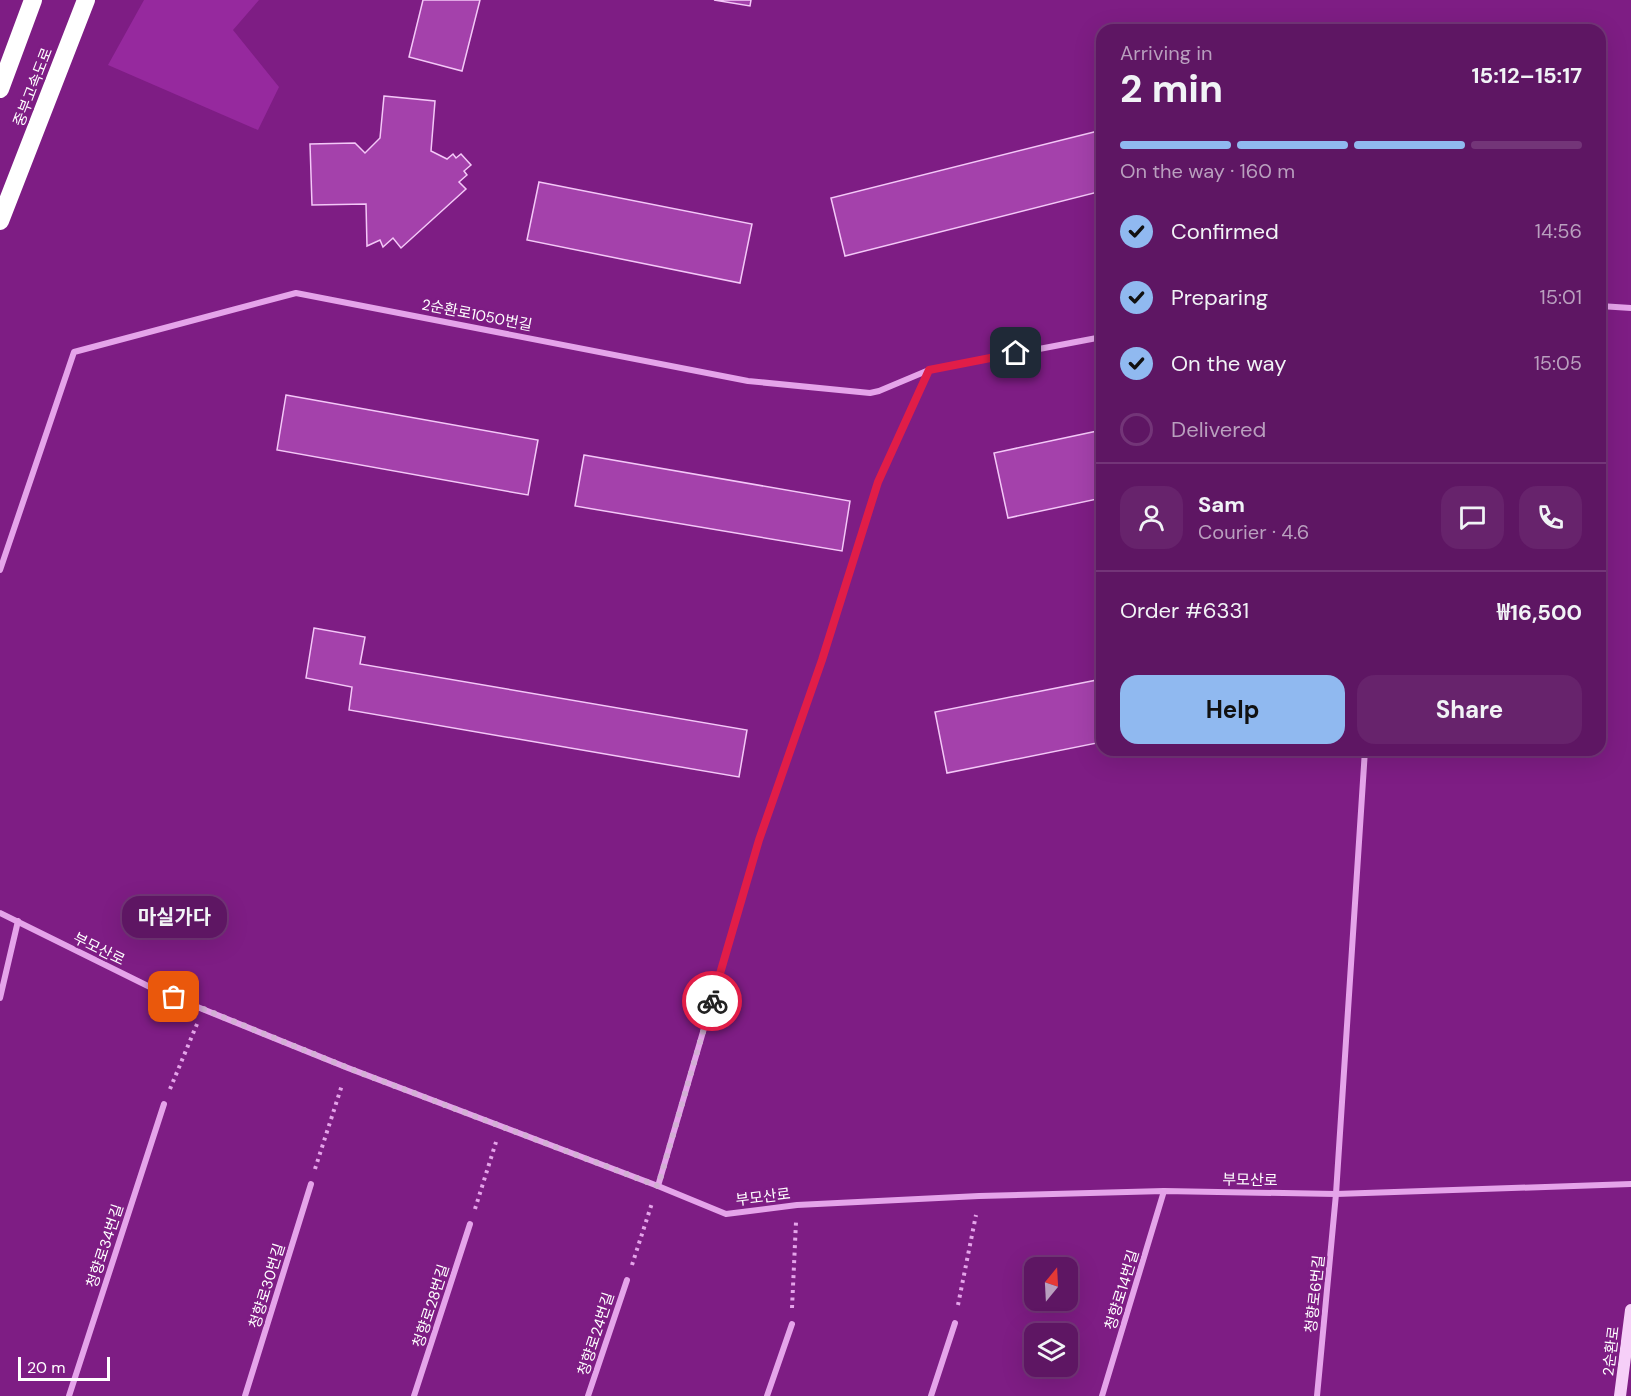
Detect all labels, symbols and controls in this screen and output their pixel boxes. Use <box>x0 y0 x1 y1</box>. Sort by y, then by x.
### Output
text: Arriving in <box>1120 40 1212 66</box>
street label: 중부고속도로 <box>9 45 57 129</box>
text: 15:12–15:17 <box>1472 61 1582 90</box>
text: 2 min <box>1120 63 1223 114</box>
text: On the way · 160 m <box>1120 158 1295 184</box>
icon: check <box>1120 215 1153 248</box>
text: Confirmed <box>1171 217 1279 246</box>
text: 14:56 <box>1535 218 1582 244</box>
icon: check <box>1120 281 1153 314</box>
text: Preparing <box>1171 283 1268 312</box>
text: 15:01 <box>1540 284 1582 310</box>
street label: 2순환로1050번길 <box>420 294 534 336</box>
pin <box>990 327 1041 378</box>
icon: home <box>999 336 1032 369</box>
icon: check <box>1120 347 1153 380</box>
text: On the way <box>1171 349 1286 378</box>
text: 15:05 <box>1534 350 1582 376</box>
text: Delivered <box>1171 415 1266 444</box>
button: person <box>1120 486 1183 549</box>
button: chat <box>1441 486 1504 549</box>
button: phone <box>1519 486 1582 549</box>
text: Sam <box>1198 490 1245 519</box>
text: Courier · 4.6 <box>1198 519 1309 545</box>
text: Order #6331 <box>1120 596 1249 625</box>
text: ₩16,500 <box>1497 598 1582 627</box>
button: Help <box>1120 675 1345 744</box>
button: Share <box>1357 675 1582 744</box>
callout: 마실가다 <box>122 895 226 937</box>
text: 마실가다 <box>138 904 211 930</box>
street label: 부모산로 <box>70 928 128 970</box>
pin <box>148 971 199 1022</box>
courier <box>682 971 742 1031</box>
icon: bag <box>157 980 190 1013</box>
icon: bike <box>696 985 729 1018</box>
street label: 부모산로 <box>1222 1170 1278 1190</box>
street label: 부모산로 <box>734 1184 792 1210</box>
street label: 청향로34번길 <box>82 1202 128 1290</box>
street label: 청향로30번길 <box>245 1241 289 1331</box>
street label: 청향로14번길 <box>1100 1247 1144 1333</box>
street label: 청향로6번길 <box>1301 1254 1329 1334</box>
north arrow <box>1024 1257 1078 1311</box>
map controls <box>1024 1257 1078 1377</box>
street label: 청향로28번길 <box>408 1262 454 1350</box>
street label: 청향로24번길 <box>573 1290 619 1378</box>
button: layers <box>1024 1323 1078 1377</box>
street label: 2순환로 <box>1598 1325 1624 1377</box>
scale bar <box>18 1354 110 1382</box>
text: 20 m <box>27 1357 66 1378</box>

